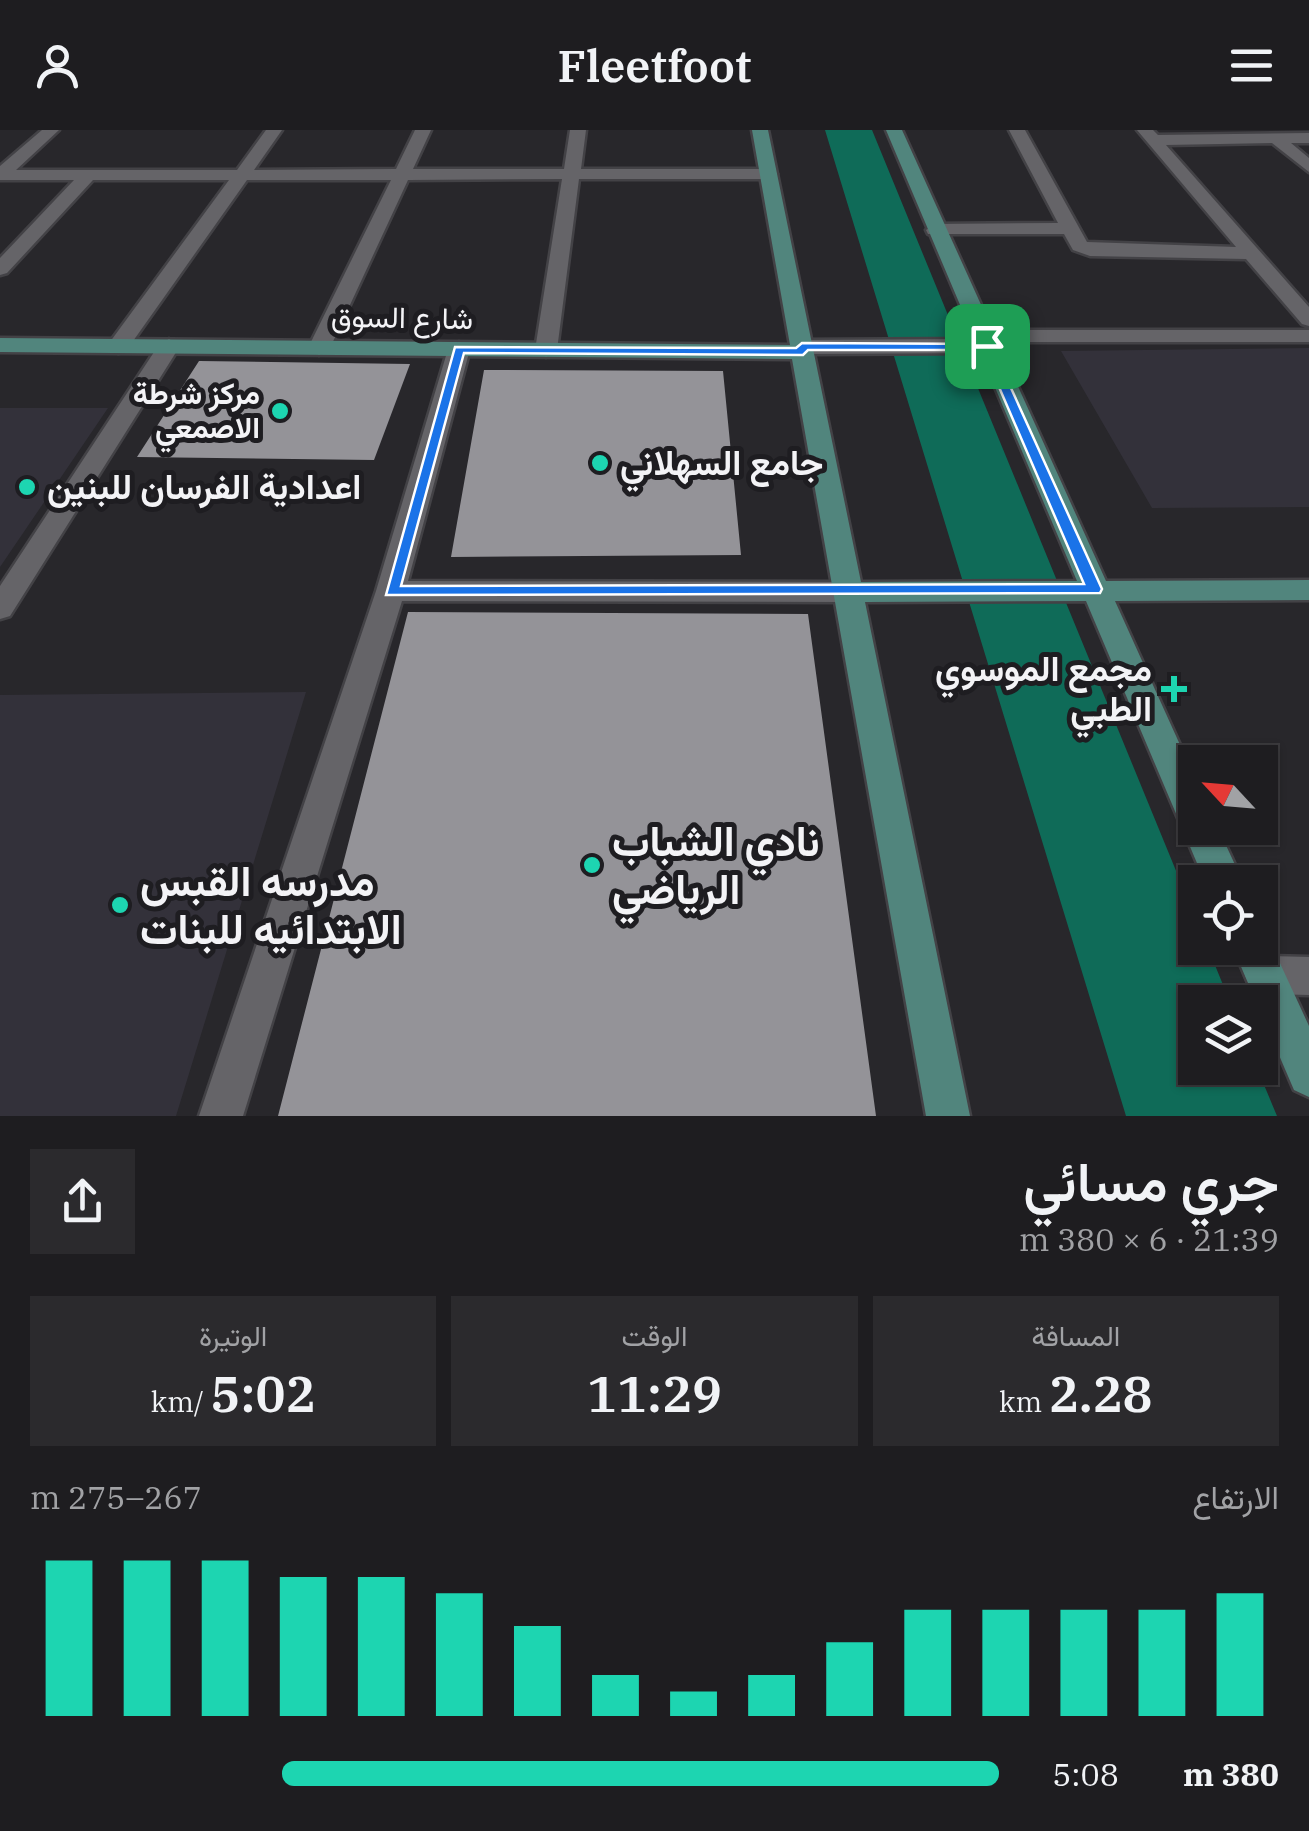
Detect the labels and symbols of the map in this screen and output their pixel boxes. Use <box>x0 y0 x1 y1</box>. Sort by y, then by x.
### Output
street label: شارع السوق <box>330 296 474 339</box>
pin <box>945 304 1030 389</box>
place label: مركز شرطة الاصمعي <box>133 373 260 453</box>
marker: مركز شرطة الاصمعي <box>269 400 291 422</box>
place label: جامع السهلاني <box>620 439 823 492</box>
marker: جامع السهلاني <box>589 452 611 474</box>
place label: اعدادية الفرسان للبنين <box>47 463 361 509</box>
marker: اعدادية الفرسان للبنين <box>16 476 38 498</box>
place label: مجمع الموسوي الطبي <box>935 645 1152 738</box>
marker: مجمع الموسوي الطبي <box>1161 676 1187 702</box>
north arrow <box>1178 745 1278 845</box>
place label: نادي الشباب الرياضي <box>612 813 820 924</box>
place label: مدرسه القبس الابتدائيه للبنات <box>140 853 402 956</box>
marker: نادي الشباب الرياضي <box>581 854 603 876</box>
marker: مدرسه القبس الابتدائيه للبنات <box>109 894 131 916</box>

